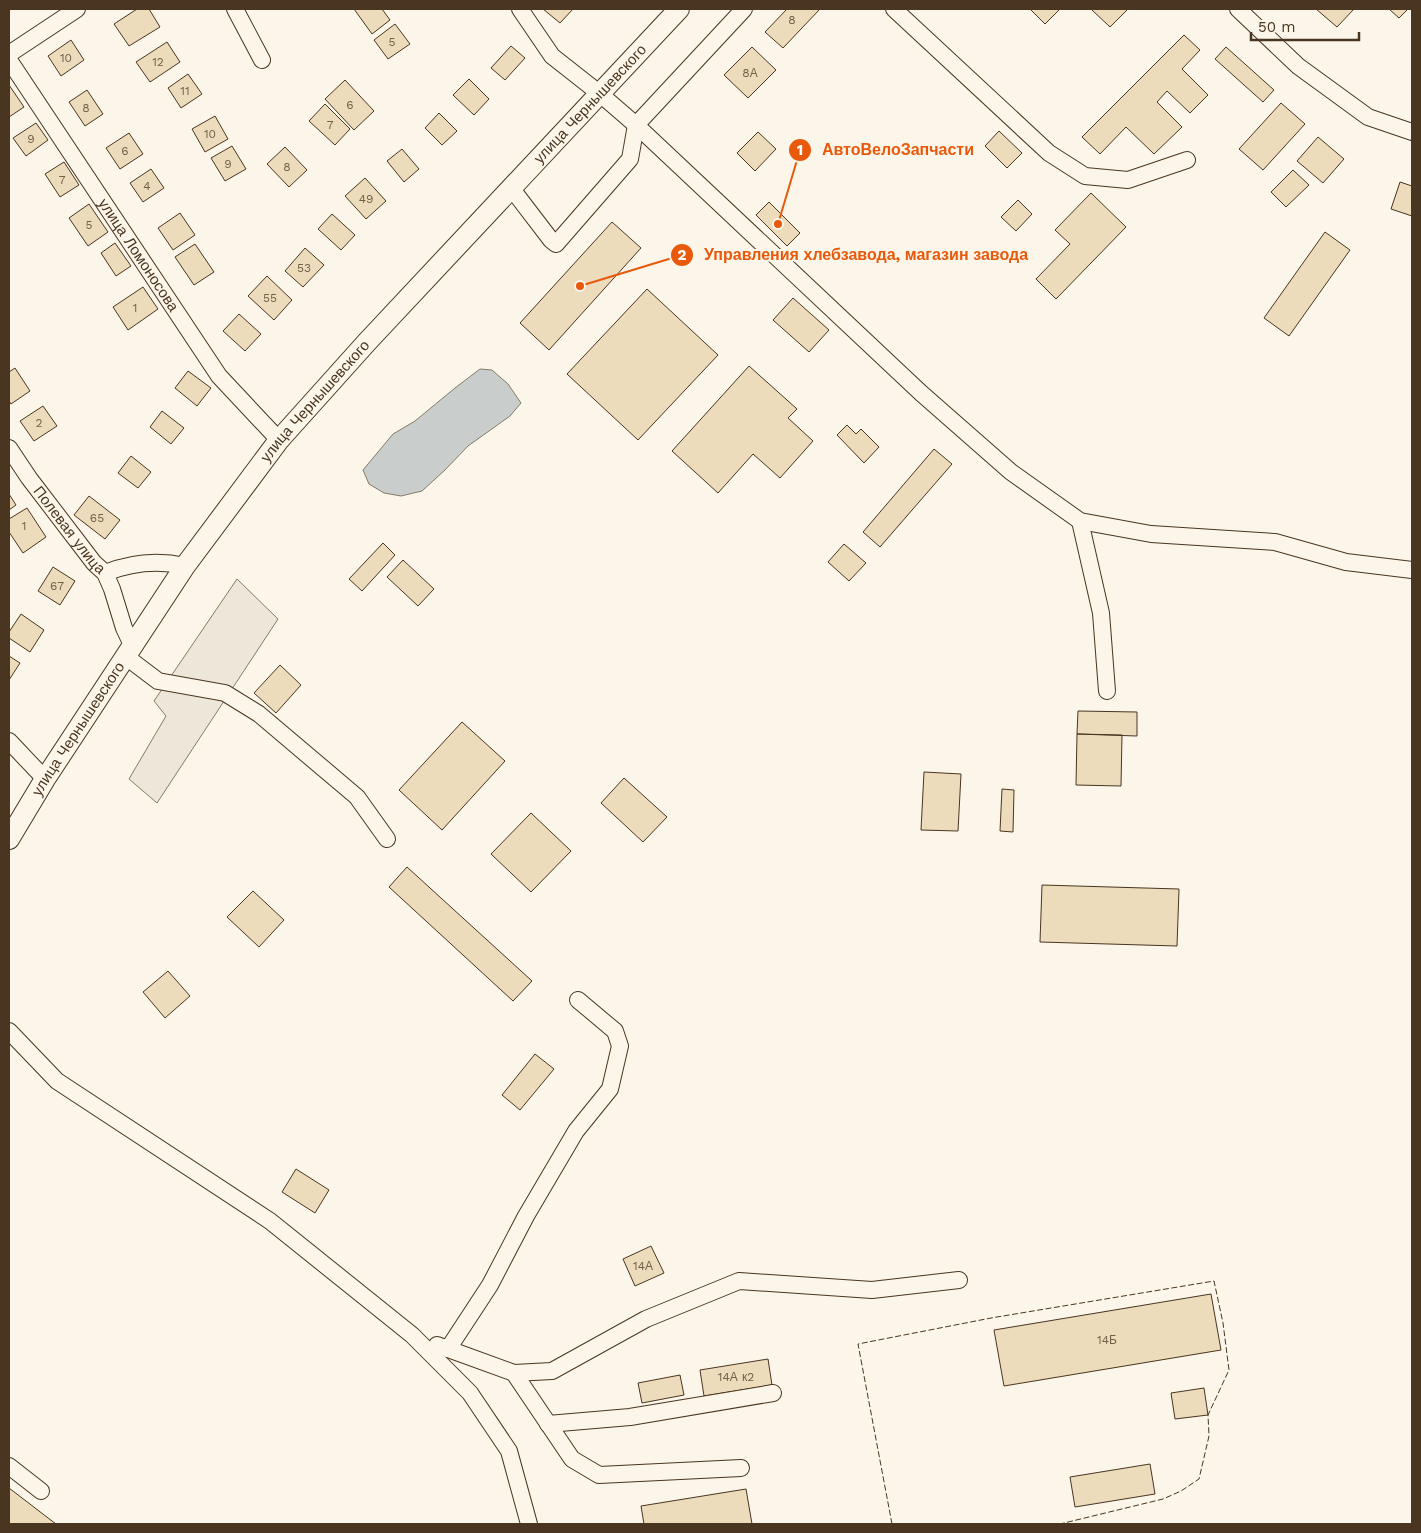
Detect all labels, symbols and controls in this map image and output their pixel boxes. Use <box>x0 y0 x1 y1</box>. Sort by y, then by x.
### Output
scale bar <box>1251 10 1358 42</box>
house number: 8 <box>788 13 796 27</box>
text: 50 m <box>1258 18 1295 36</box>
house number: 5 <box>389 35 396 49</box>
street label: улица Чернышевского <box>530 41 650 167</box>
house number: 10 <box>60 51 72 65</box>
house number: 12 <box>152 55 164 69</box>
house number: 8А <box>742 66 758 80</box>
house number: 11 <box>180 84 190 98</box>
house number: 6 <box>346 98 354 112</box>
house number: 8 <box>82 101 90 115</box>
house number: 7 <box>327 118 334 132</box>
house number: 10 <box>204 127 216 141</box>
house number: 9 <box>27 132 35 146</box>
callout: АвтоВелоЗапчасти <box>787 134 984 165</box>
text: АвтоВелоЗапчасти <box>822 140 974 159</box>
text: 1 <box>797 141 803 159</box>
house number: 6 <box>121 144 129 158</box>
house number: 9 <box>224 157 232 171</box>
house number: 8 <box>283 160 291 174</box>
house number: 7 <box>59 173 66 187</box>
house number: 4 <box>143 179 151 193</box>
house number: 49 <box>359 192 373 206</box>
street label: улица Ломоносова <box>94 195 183 315</box>
house number: 5 <box>86 218 93 232</box>
callout: Управления хлебзавода, магазин завода <box>669 239 1038 270</box>
text: Управления хлебзавода, магазин завода <box>704 245 1028 264</box>
text: 2 <box>678 246 687 264</box>
house number: 53 <box>297 261 311 275</box>
house number: 55 <box>263 291 277 305</box>
house number: 1 <box>133 301 137 315</box>
street label: улица Чернышевского <box>257 336 373 466</box>
house number: 2 <box>36 416 43 430</box>
street label: Полевая улица <box>30 483 110 578</box>
house number: 65 <box>90 511 104 525</box>
house number: 1 <box>22 519 26 533</box>
house number: 67 <box>50 579 64 593</box>
street label: улица Чернышевского <box>28 659 128 799</box>
house number: 14А <box>633 1259 653 1273</box>
house number: 14Б <box>1097 1333 1117 1347</box>
house number: 14А к2 <box>718 1370 754 1384</box>

